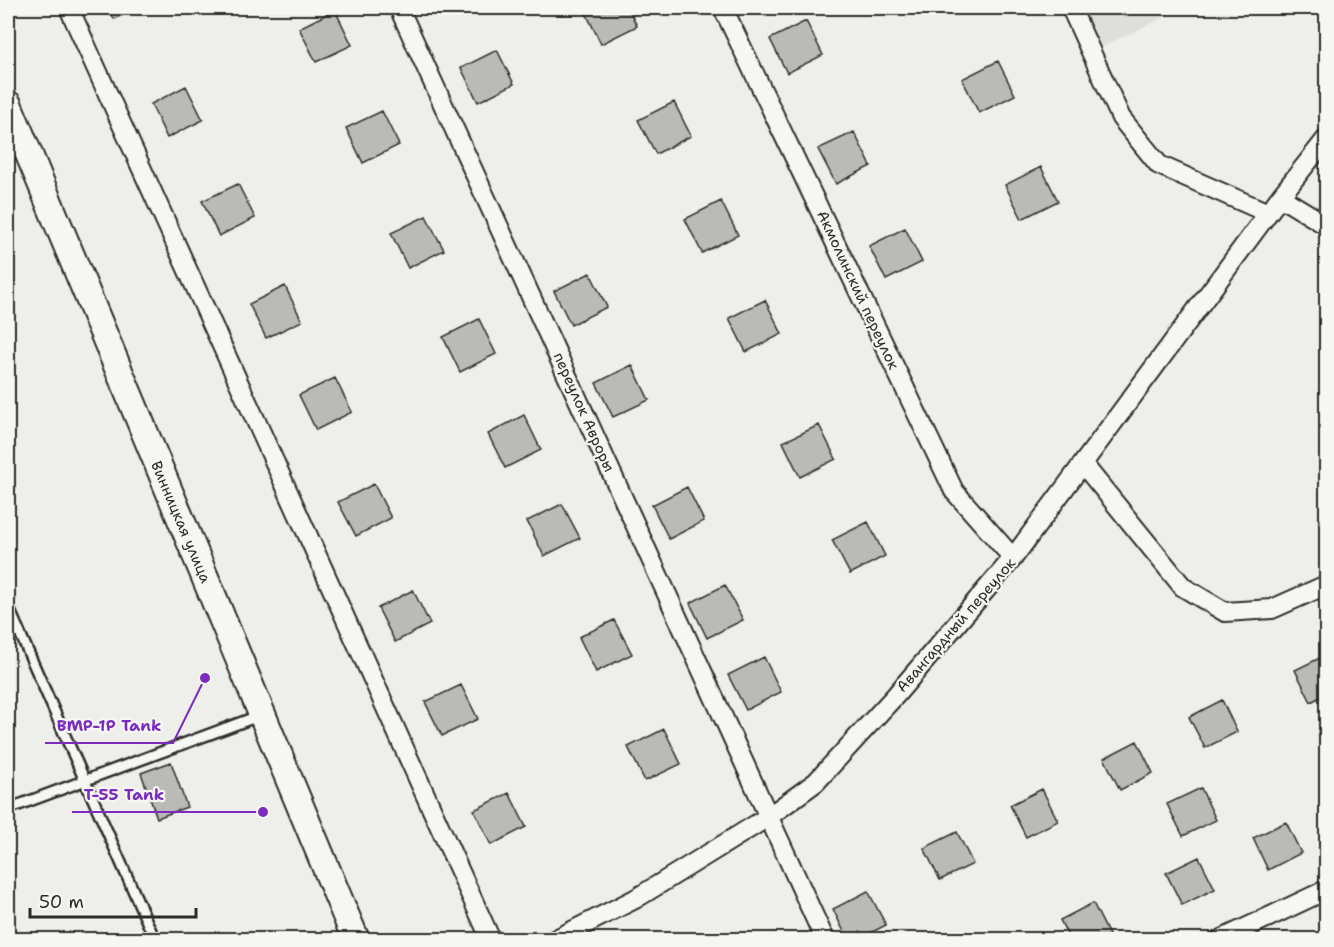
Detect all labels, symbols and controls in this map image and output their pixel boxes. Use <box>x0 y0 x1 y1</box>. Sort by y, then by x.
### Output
street label: Акмолинский переулок <box>812 207 904 373</box>
street label: переулок Авроры <box>549 349 619 475</box>
street label: Винницкая улица <box>146 458 216 587</box>
street label: Авангардный переулок <box>892 554 1020 696</box>
callout: BMP-1P Tank <box>45 709 173 743</box>
text: BMP-1P Tank <box>57 715 161 736</box>
callout: T-55 Tank <box>72 778 177 812</box>
text: T-55 Tank <box>84 784 164 805</box>
scale bar <box>30 881 196 919</box>
text: 50 m <box>39 890 84 914</box>

